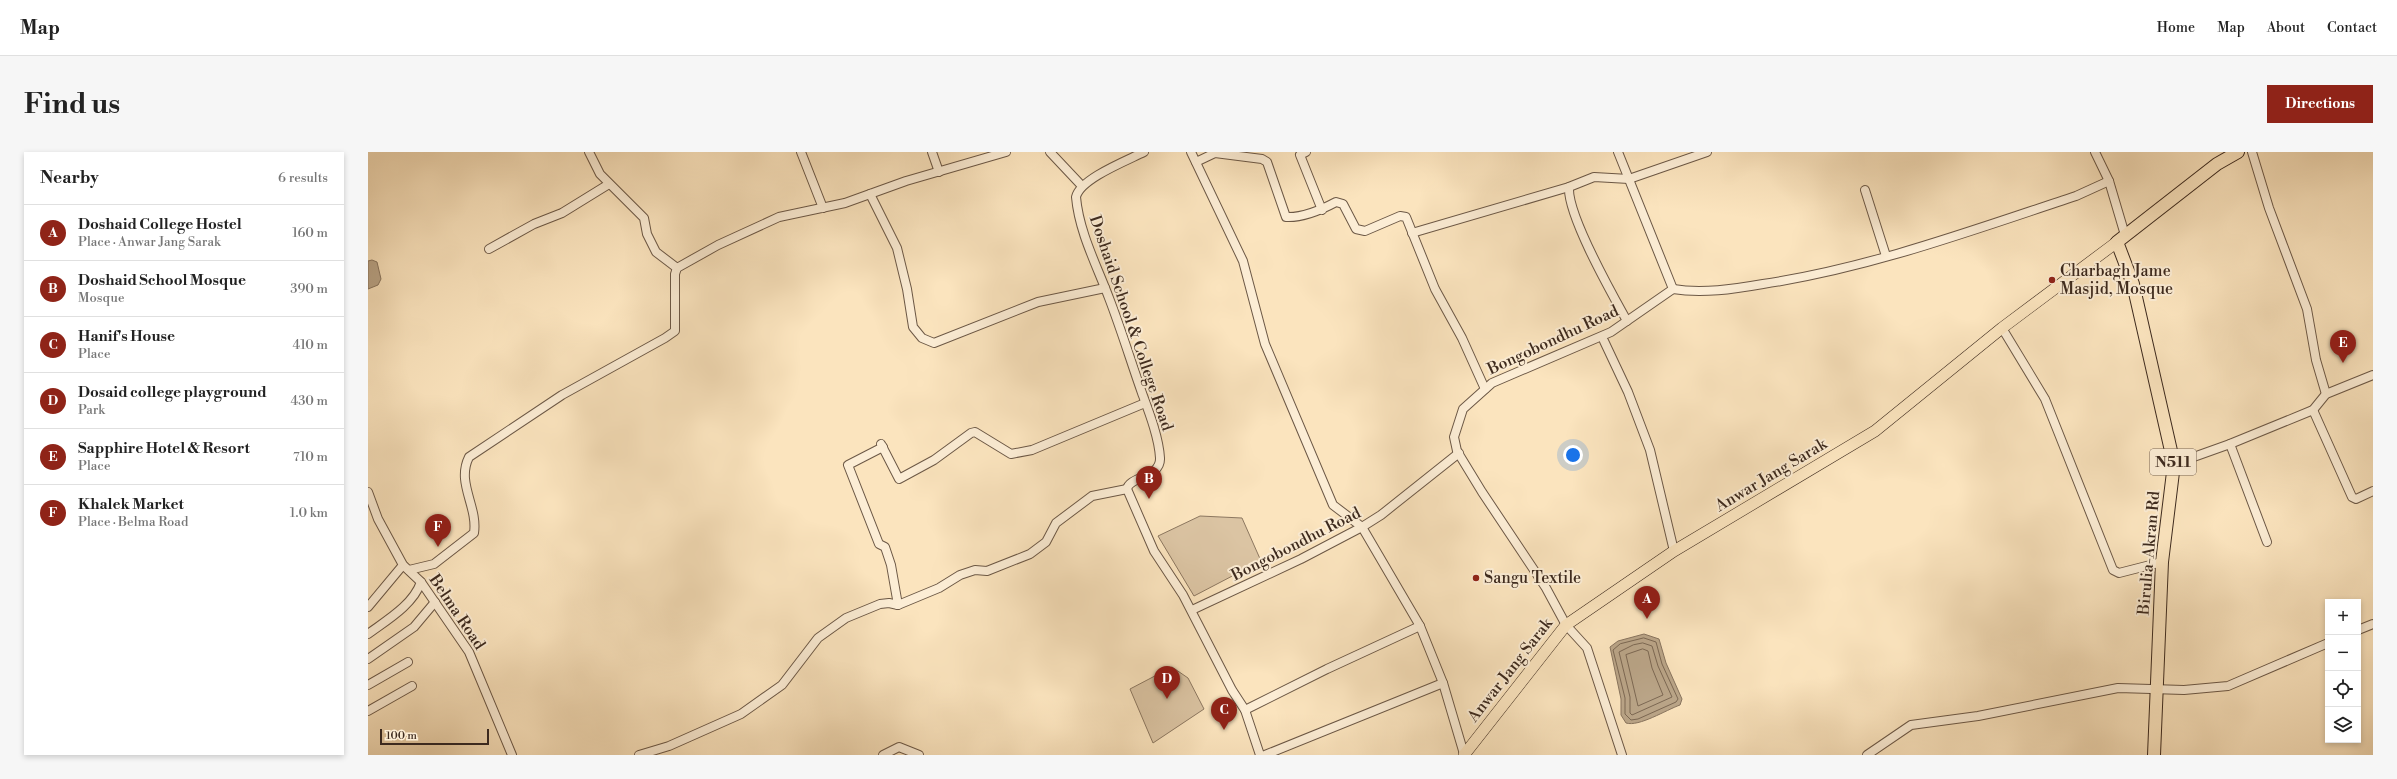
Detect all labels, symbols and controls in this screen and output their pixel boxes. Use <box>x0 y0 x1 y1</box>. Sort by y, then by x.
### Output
text: Map <box>20 16 60 40</box>
text: Home <box>2157 19 2195 37</box>
text: Map <box>2217 19 2245 37</box>
text: About <box>2267 19 2305 37</box>
text: Contact <box>2327 19 2377 37</box>
button: Directions <box>2267 85 2373 123</box>
text: Find us <box>24 87 120 122</box>
text: Nearby <box>40 167 99 189</box>
text: 6 results <box>278 170 328 186</box>
street label: Doshaid School & College Road <box>1085 213 1177 433</box>
text: Doshaid College Hostel <box>78 215 242 234</box>
text: A <box>48 225 58 241</box>
text: 160 m <box>292 225 328 241</box>
text: Place · Anwar Jang Sarak <box>78 234 221 250</box>
place label: Charbagh Jame Masjid, Mosque <box>2060 261 2173 299</box>
text: Doshaid School Mosque <box>78 271 246 290</box>
marker: Charbagh Jame Masjid, Mosque <box>2047 275 2057 285</box>
text: B <box>48 281 58 297</box>
text: 390 m <box>290 281 328 297</box>
text: Mosque <box>78 290 125 306</box>
street label: Bongobondhu Road <box>1483 301 1622 380</box>
text: Hanif's House <box>78 327 175 346</box>
pin: E <box>2330 330 2356 363</box>
text: C <box>48 337 58 353</box>
text: 410 m <box>292 337 328 353</box>
text: Place <box>78 346 110 362</box>
text: Dosaid college playground <box>78 383 267 402</box>
text: D <box>48 393 58 409</box>
text: 430 m <box>290 393 328 409</box>
text: Park <box>78 402 105 418</box>
street label: Anwar Jang Sarak <box>1711 433 1832 517</box>
text: Sapphire Hotel & Resort <box>78 439 250 458</box>
your location <box>1563 445 1583 465</box>
text: E <box>48 449 58 465</box>
text: 710 m <box>293 449 328 465</box>
road number: N511 <box>2150 449 2196 475</box>
text: Place <box>78 458 110 474</box>
pin: B <box>1136 466 1162 499</box>
street label: Birulia-Akran Rd <box>2134 490 2164 617</box>
text: Khalek Market <box>78 495 184 514</box>
street label: Bongobondhu Road <box>1227 503 1364 586</box>
text: F <box>48 505 58 521</box>
text: 1.0 km <box>290 505 328 521</box>
text: Place · Belma Road <box>78 514 188 530</box>
pin: F <box>425 514 451 547</box>
place label: Sangu Textile <box>1484 568 1581 588</box>
street label: Belma Road <box>424 570 489 653</box>
marker: Sangu Textile <box>1471 573 1481 583</box>
pin: A <box>1634 586 1660 619</box>
map controls <box>2325 599 2361 743</box>
button: + <box>2325 599 2361 635</box>
street label: Anwar Jang Sarak <box>1463 613 1558 727</box>
button: − <box>2325 635 2361 671</box>
pin: D <box>1154 666 1180 699</box>
button: locate <box>2325 671 2361 707</box>
pin: C <box>1211 697 1237 730</box>
button: layers <box>2325 707 2361 743</box>
scale bar <box>380 727 489 746</box>
text: 100 m <box>386 729 417 743</box>

